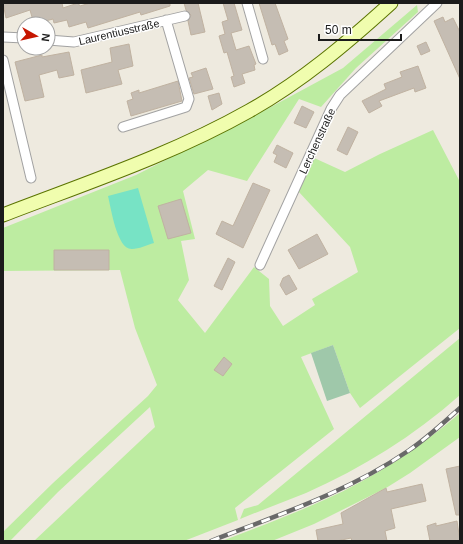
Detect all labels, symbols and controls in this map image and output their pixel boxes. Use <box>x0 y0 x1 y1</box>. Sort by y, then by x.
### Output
north arrow <box>16 16 56 56</box>
scale bar <box>319 16 401 42</box>
street label: Laurentiusstraße <box>77 17 161 47</box>
text: 50 m <box>325 23 352 37</box>
text: N <box>39 33 52 42</box>
street label: Lerchenstraße <box>297 106 337 176</box>

